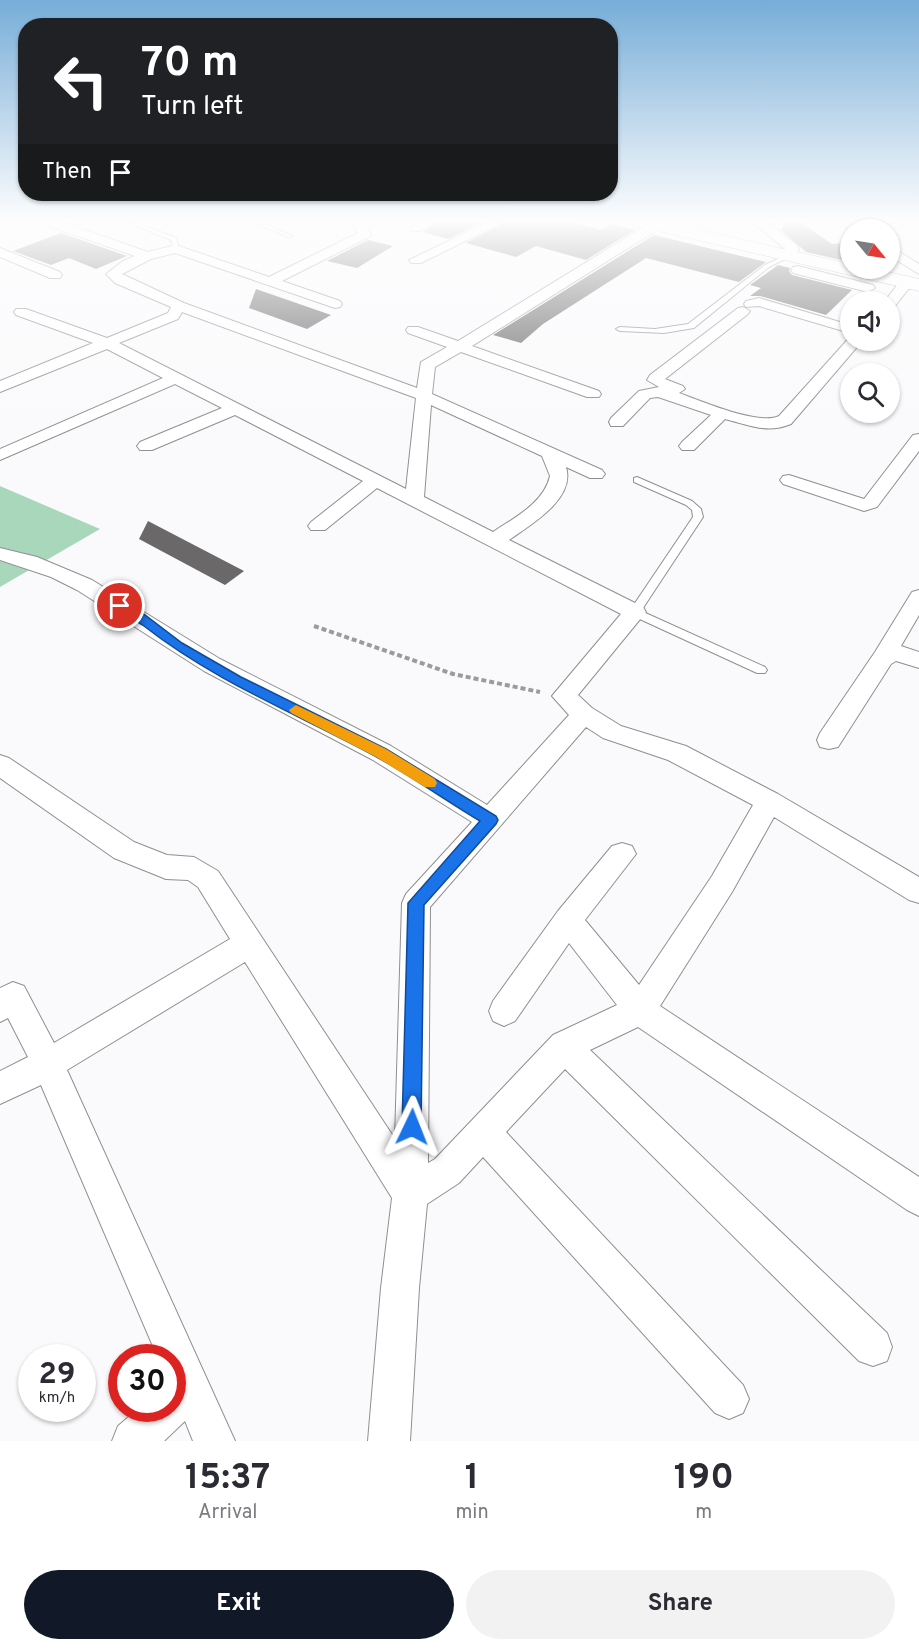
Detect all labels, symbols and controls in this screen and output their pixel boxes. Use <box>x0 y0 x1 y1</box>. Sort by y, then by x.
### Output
text: 70 m <box>141 38 239 91</box>
icon: left <box>42 42 120 120</box>
text: Turn left <box>141 90 243 124</box>
icon: arrive <box>104 156 137 189</box>
text: Then <box>42 159 92 186</box>
north arrow <box>840 219 900 279</box>
map controls <box>840 219 900 423</box>
button: sound <box>840 291 900 351</box>
button: search <box>840 363 900 423</box>
pin <box>94 580 145 631</box>
icon: arrive <box>103 589 136 622</box>
position arrow <box>380 1095 444 1159</box>
speed limit sign: 30 <box>108 1344 186 1422</box>
text: 29 <box>39 1357 75 1394</box>
text: km/h <box>39 1389 75 1408</box>
text: 15:37 <box>185 1456 270 1502</box>
text: 1 <box>465 1456 479 1502</box>
text: 190 <box>674 1456 734 1502</box>
text: Arrival <box>198 1500 258 1526</box>
text: min <box>455 1500 489 1526</box>
text: m <box>695 1500 712 1526</box>
button: Exit <box>24 1570 454 1639</box>
button: Share <box>466 1570 895 1639</box>

